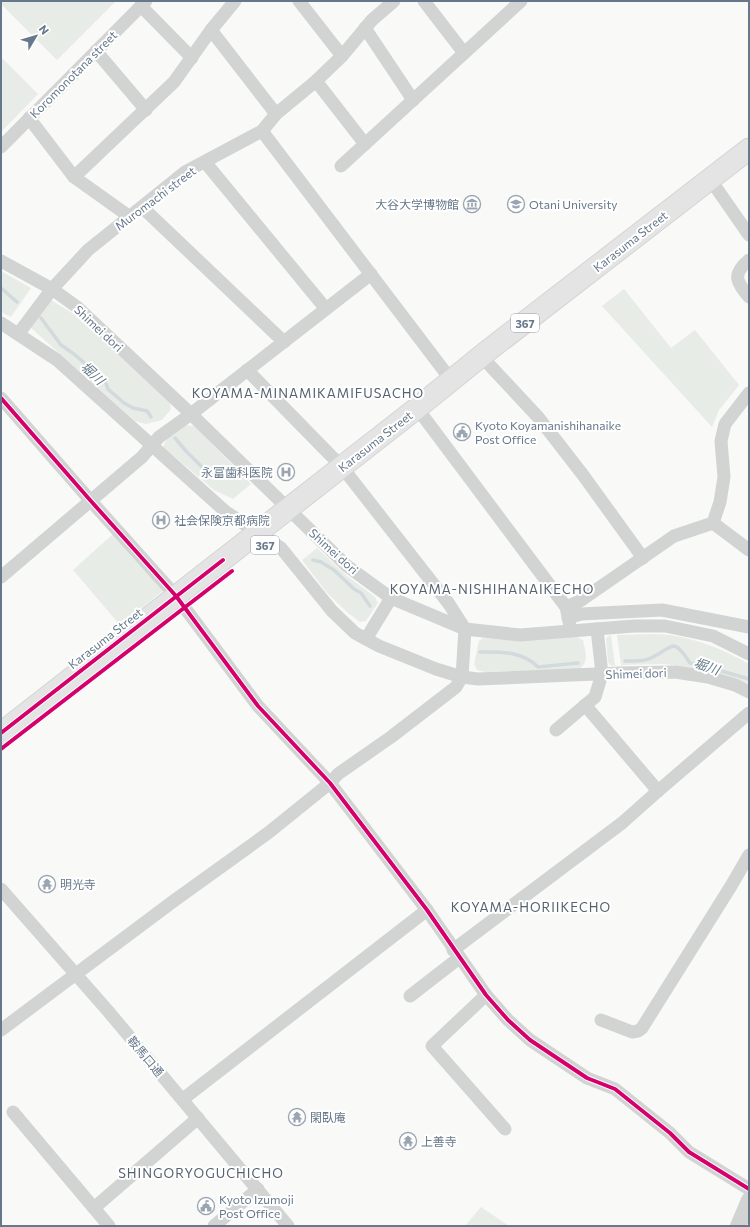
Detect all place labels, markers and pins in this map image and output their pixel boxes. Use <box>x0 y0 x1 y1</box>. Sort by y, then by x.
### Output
museum icon: 大谷大学博物館 <box>462 194 482 214</box>
school or university icon: Otani University <box>506 194 526 214</box>
place label: 大谷大学博物館 <box>375 197 459 211</box>
place label: Otani University <box>529 197 618 211</box>
place label: Kyoto Koyamanishihanaike Post Office <box>475 418 621 446</box>
public building icon: Kyoto Koyamanishihanaike Post Office <box>452 422 472 442</box>
hospital icon: 永富歯科医院 <box>276 462 296 482</box>
place label: 永富歯科医院 <box>201 465 273 479</box>
hospital icon: 社会保険京都病院 <box>151 510 171 530</box>
place label: 社会保険京都病院 <box>174 513 270 527</box>
temple icon: 明光寺 <box>37 874 57 894</box>
place label: 明光寺 <box>60 877 96 891</box>
temple icon: 閑臥庵 <box>287 1107 307 1127</box>
place label: 閑臥庵 <box>310 1110 346 1124</box>
temple icon: 上善寺 <box>398 1131 418 1151</box>
place label: 上善寺 <box>421 1134 457 1148</box>
place label: Kyoto Izumoji Post Office <box>219 1192 294 1220</box>
public building icon: Kyoto Izumoji Post Office <box>196 1196 216 1216</box>

